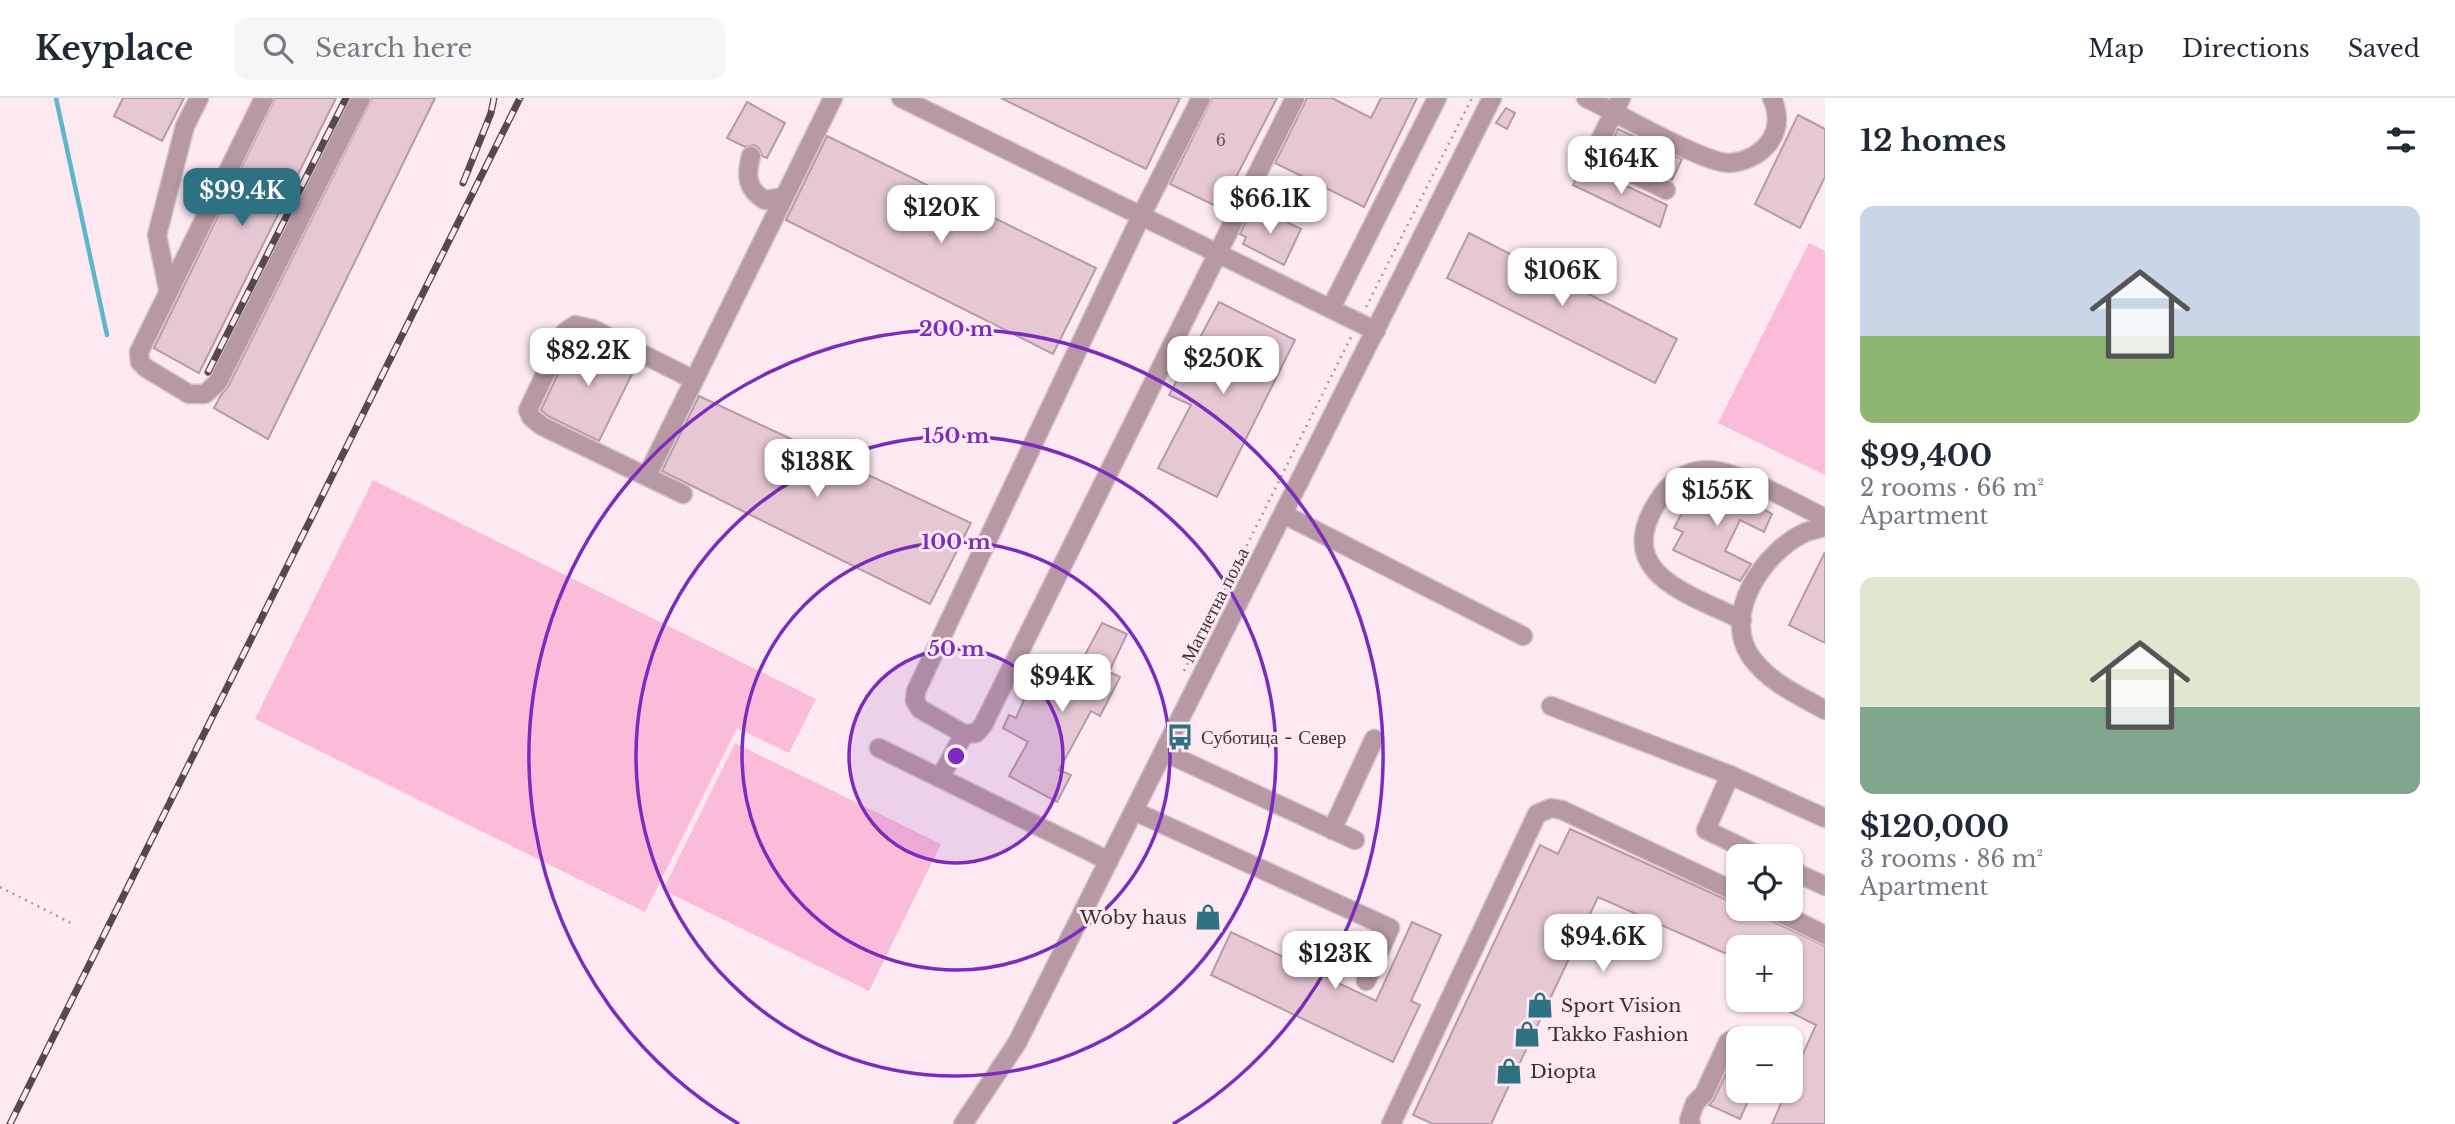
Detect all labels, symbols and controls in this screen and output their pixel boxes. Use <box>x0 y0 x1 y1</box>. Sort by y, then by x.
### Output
search box <box>235 17 725 80</box>
text: Keyplace <box>35 28 193 69</box>
icon: search <box>259 29 297 67</box>
text: Search here <box>315 32 472 64</box>
text: Map <box>2088 34 2144 63</box>
text: Directions <box>2182 34 2310 63</box>
text: Saved <box>2348 34 2420 63</box>
icon: filters <box>2382 121 2420 159</box>
text: 12 homes <box>1860 122 2007 159</box>
house number: 6 <box>1216 130 1226 150</box>
pin: $164K <box>1572 136 1670 196</box>
text: $164K <box>1584 145 1658 173</box>
pin: $99.4K <box>185 169 299 228</box>
pin: $66.1K <box>1213 176 1327 236</box>
text: $99.4K <box>199 177 285 205</box>
text: $66.1K <box>1230 185 1310 213</box>
pin: $120K <box>892 186 990 245</box>
text: $120K <box>903 194 979 222</box>
pin: $106K <box>1513 248 1611 308</box>
icon: home <box>2077 251 2203 377</box>
text: $106K <box>1524 257 1600 285</box>
text: 200 m <box>919 316 993 342</box>
pin: $82.2K <box>531 328 645 388</box>
pin: $250K <box>1174 336 1272 396</box>
text: $82.2K <box>546 337 630 365</box>
text: $250K <box>1183 345 1263 373</box>
text: 150 m <box>923 423 989 449</box>
text: $99,400 <box>1860 437 1992 474</box>
pin: $138K <box>768 440 866 499</box>
text: $138K <box>780 448 854 476</box>
pin: $155K <box>1668 468 1766 528</box>
text: 2 rooms · 66 m² <box>1860 474 2044 502</box>
text: $155K <box>1681 477 1753 505</box>
text: Apartment <box>1860 502 1988 530</box>
text: 100 m <box>921 529 991 555</box>
street label: Магнетна поља <box>1176 543 1254 666</box>
icon: home <box>2077 622 2203 748</box>
text: 50 m <box>927 636 985 662</box>
pin: $94K <box>1021 654 1103 714</box>
text: $94K <box>1030 663 1094 691</box>
bus stop icon: Суботица - Север <box>1165 722 1195 752</box>
place label: Суботица - Север <box>1201 726 1346 749</box>
centre of rings <box>944 744 968 768</box>
text: $120,000 <box>1860 808 2009 845</box>
map controls <box>1726 844 1803 1103</box>
button: locate <box>1726 844 1803 921</box>
text: 3 rooms · 86 m² <box>1860 845 2043 873</box>
text: Apartment <box>1860 873 1988 901</box>
shop icon: Woby haus <box>1193 902 1223 932</box>
place label: Woby haus <box>1079 906 1187 929</box>
pin: $94.6K <box>1546 914 1660 974</box>
text: $94.6K <box>1560 923 1646 951</box>
pin: $123K <box>1286 932 1384 991</box>
button: + <box>1726 935 1803 1012</box>
text: $123K <box>1298 940 1372 968</box>
shop icon: Sport Vision <box>1525 990 1555 1020</box>
place label: Sport Vision <box>1561 994 1681 1017</box>
shop icon: Takko Fashion <box>1512 1019 1542 1049</box>
place label: Takko Fashion <box>1548 1023 1689 1046</box>
button: − <box>1726 1026 1803 1103</box>
shop icon: Diopta <box>1494 1056 1524 1086</box>
place label: Diopta <box>1530 1060 1597 1083</box>

